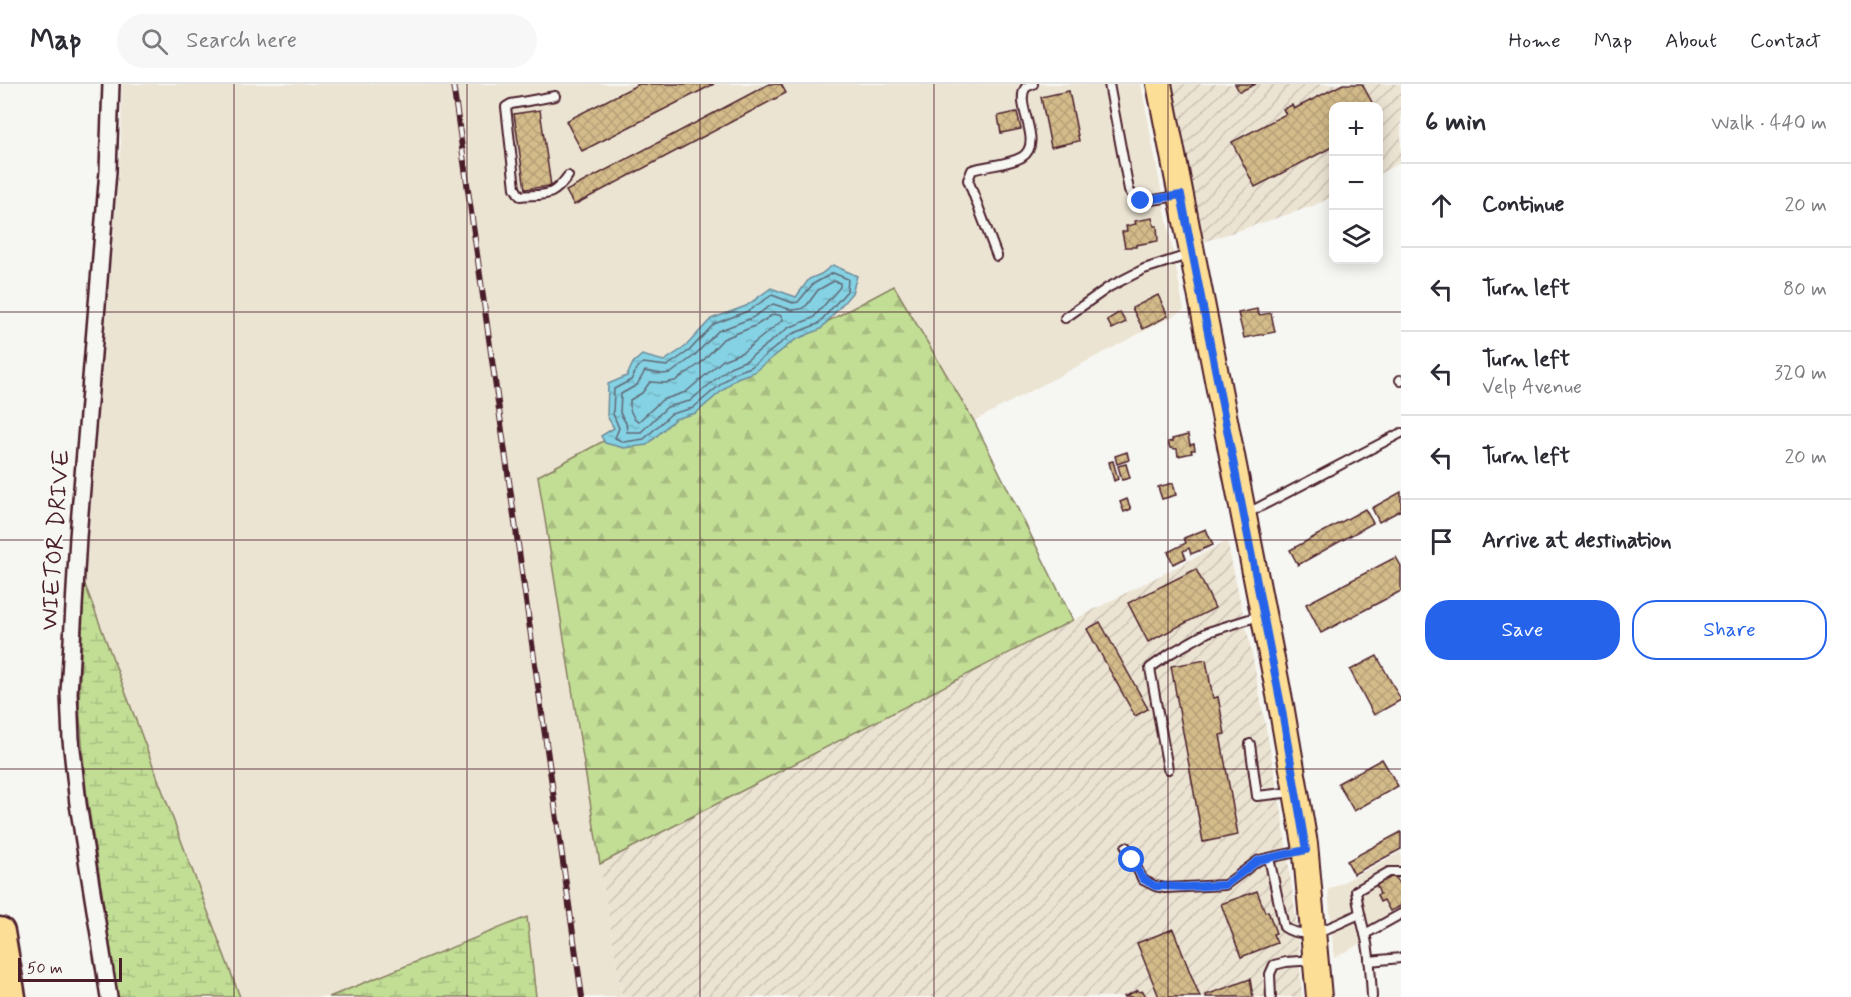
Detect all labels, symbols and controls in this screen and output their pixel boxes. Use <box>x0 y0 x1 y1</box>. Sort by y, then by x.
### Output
search box <box>117 14 537 68</box>
text: Map <box>30 23 81 60</box>
icon: search <box>138 25 171 58</box>
text: Search here <box>186 27 297 55</box>
text: Home <box>1509 27 1561 55</box>
text: Map <box>1594 27 1632 55</box>
text: About <box>1665 27 1717 55</box>
text: Contact <box>1750 27 1821 55</box>
map controls <box>1329 102 1383 264</box>
button: + <box>1329 102 1383 156</box>
text: 6 min <box>1425 106 1487 140</box>
text: Walk · 440 m <box>1711 110 1827 137</box>
button: − <box>1329 156 1383 210</box>
route end <box>1127 187 1153 213</box>
icon: ahead <box>1425 189 1458 222</box>
text: Continue <box>1482 191 1564 219</box>
text: 20 m <box>1784 192 1827 219</box>
button: layers <box>1329 210 1383 264</box>
icon: left <box>1425 273 1458 306</box>
text: Turn left <box>1482 275 1570 303</box>
text: 80 m <box>1783 276 1827 303</box>
text: Turn left <box>1482 346 1570 374</box>
icon: left <box>1425 357 1458 390</box>
text: 320 m <box>1774 360 1827 387</box>
text: Velp Avenue <box>1482 374 1582 401</box>
icon: left <box>1425 441 1458 474</box>
text: Turn left <box>1482 443 1570 471</box>
text: 20 m <box>1784 444 1827 471</box>
street label: WIETOR DRIVE <box>34 448 78 632</box>
icon: arrive <box>1425 525 1458 558</box>
text: Arrive at destination <box>1482 527 1672 555</box>
button: Save <box>1425 600 1620 660</box>
button: Share <box>1632 600 1827 660</box>
route start <box>1118 846 1144 872</box>
scale bar <box>18 955 122 982</box>
text: 50 m <box>27 958 63 979</box>

